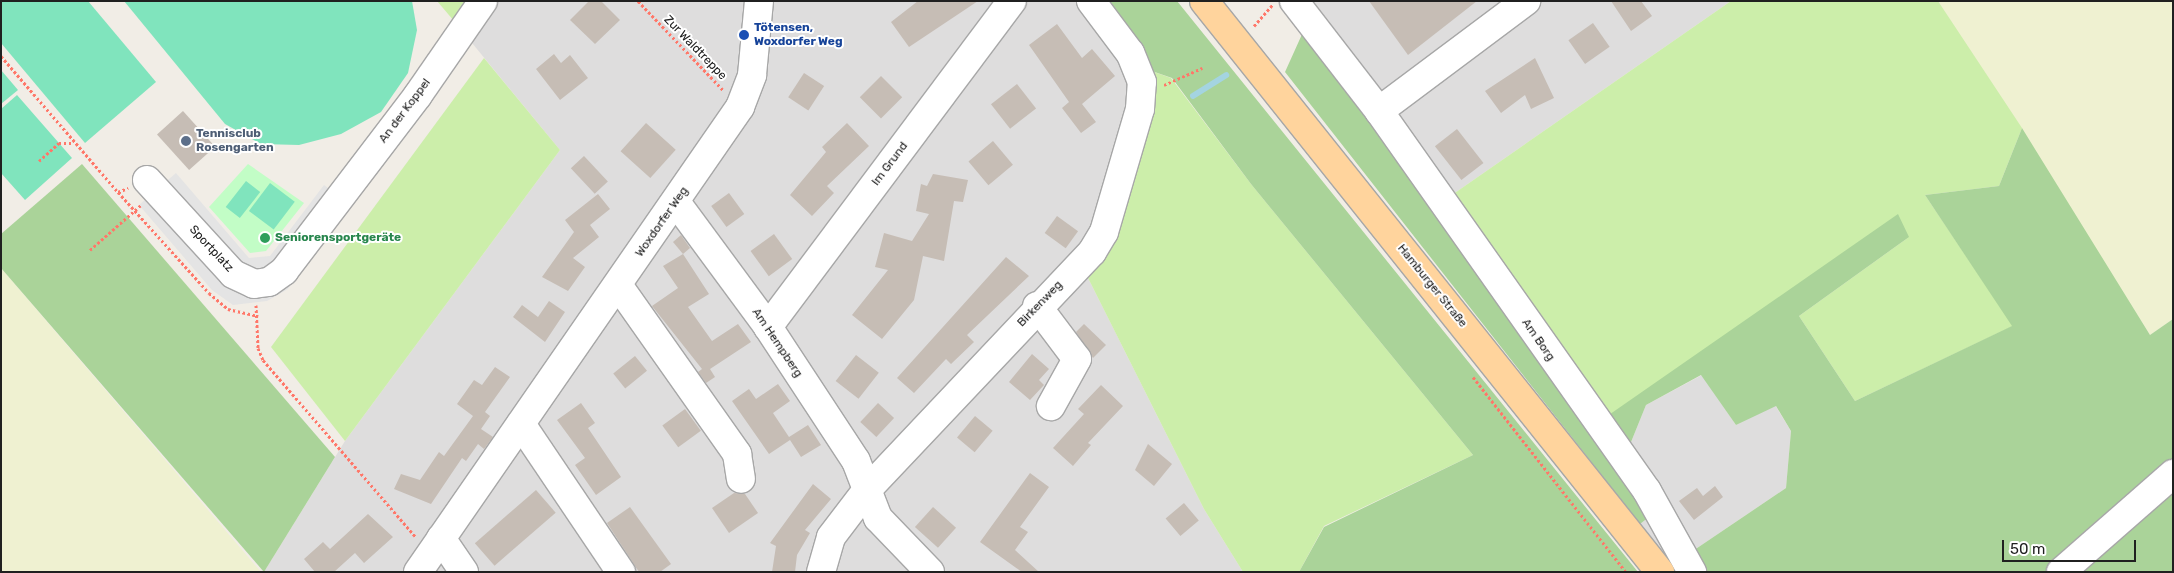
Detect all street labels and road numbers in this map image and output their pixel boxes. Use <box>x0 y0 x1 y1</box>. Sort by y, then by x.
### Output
street label: Zur Waldtreppe <box>660 13 730 83</box>
street label: An der Koppel <box>376 76 434 146</box>
street label: Im Grund <box>869 139 911 189</box>
street label: Woxdorfer Weg <box>632 184 692 260</box>
street label: Sportplatz <box>186 223 236 275</box>
street label: Hamburger Straße <box>1394 241 1470 331</box>
street label: Birkenweg <box>1014 278 1066 330</box>
street label: Am Hempberg <box>749 306 805 380</box>
street label: Am Borg <box>1518 316 1558 364</box>

